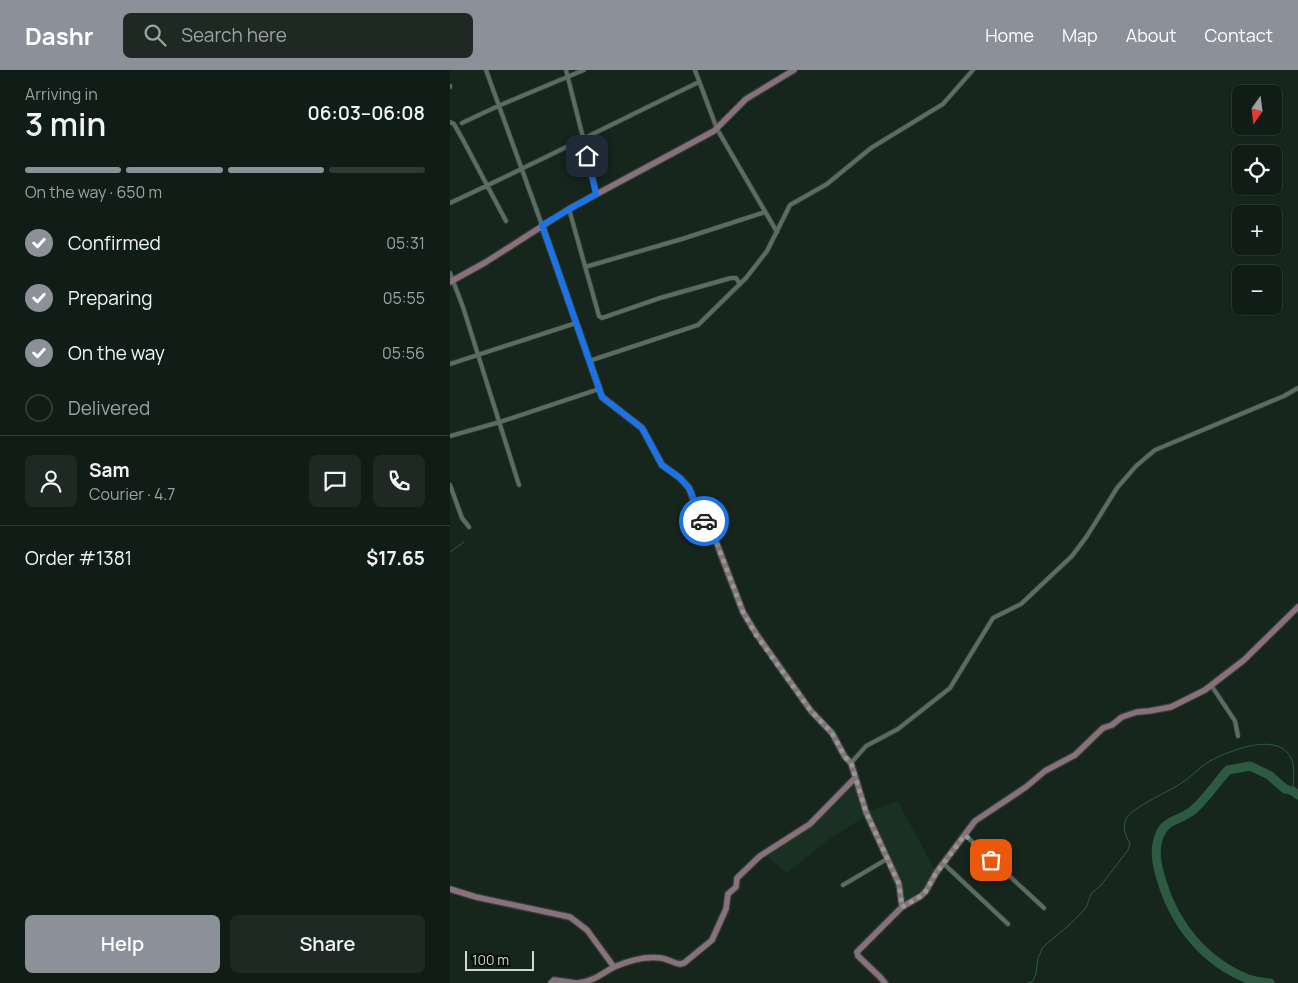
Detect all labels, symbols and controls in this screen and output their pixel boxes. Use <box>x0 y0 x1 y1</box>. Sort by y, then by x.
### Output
search box <box>123 13 473 58</box>
text: Dashr <box>25 19 93 52</box>
icon: search <box>141 21 169 49</box>
text: Search here <box>181 22 287 48</box>
text: Home <box>985 23 1034 47</box>
text: Map <box>1062 23 1098 47</box>
text: About <box>1126 23 1176 47</box>
text: Contact <box>1204 23 1273 47</box>
text: Arriving in <box>25 83 98 105</box>
north arrow <box>1232 85 1282 135</box>
map controls <box>1232 85 1282 315</box>
text: 06:03–06:08 <box>308 100 425 126</box>
text: 3 min <box>25 102 106 146</box>
pin <box>566 135 608 177</box>
icon: home <box>573 142 601 170</box>
button: locate <box>1232 145 1282 195</box>
text: On the way · 650 m <box>25 181 162 203</box>
button: + <box>1232 205 1282 255</box>
icon: check <box>25 229 53 257</box>
text: Confirmed <box>68 230 161 256</box>
text: 05:31 <box>386 232 425 254</box>
button: − <box>1232 265 1282 315</box>
icon: check <box>25 284 53 312</box>
text: Preparing <box>68 285 153 311</box>
text: 05:55 <box>383 287 425 309</box>
icon: check <box>25 339 53 367</box>
text: On the way <box>68 340 165 366</box>
text: 05:56 <box>382 342 425 364</box>
text: Delivered <box>68 395 150 421</box>
button: person <box>25 455 77 507</box>
button: chat <box>309 455 361 507</box>
button: phone <box>373 455 425 507</box>
text: Sam <box>89 457 130 483</box>
text: Courier · 4.7 <box>89 483 175 505</box>
courier <box>679 496 729 546</box>
icon: car <box>690 507 718 535</box>
text: Order #1381 <box>25 545 132 571</box>
text: $17.65 <box>366 545 425 571</box>
pin <box>970 839 1012 881</box>
icon: bag <box>977 846 1005 874</box>
button: Help <box>25 915 220 973</box>
button: Share <box>230 915 425 973</box>
scale bar <box>465 948 534 971</box>
text: 100 m <box>472 950 509 969</box>

